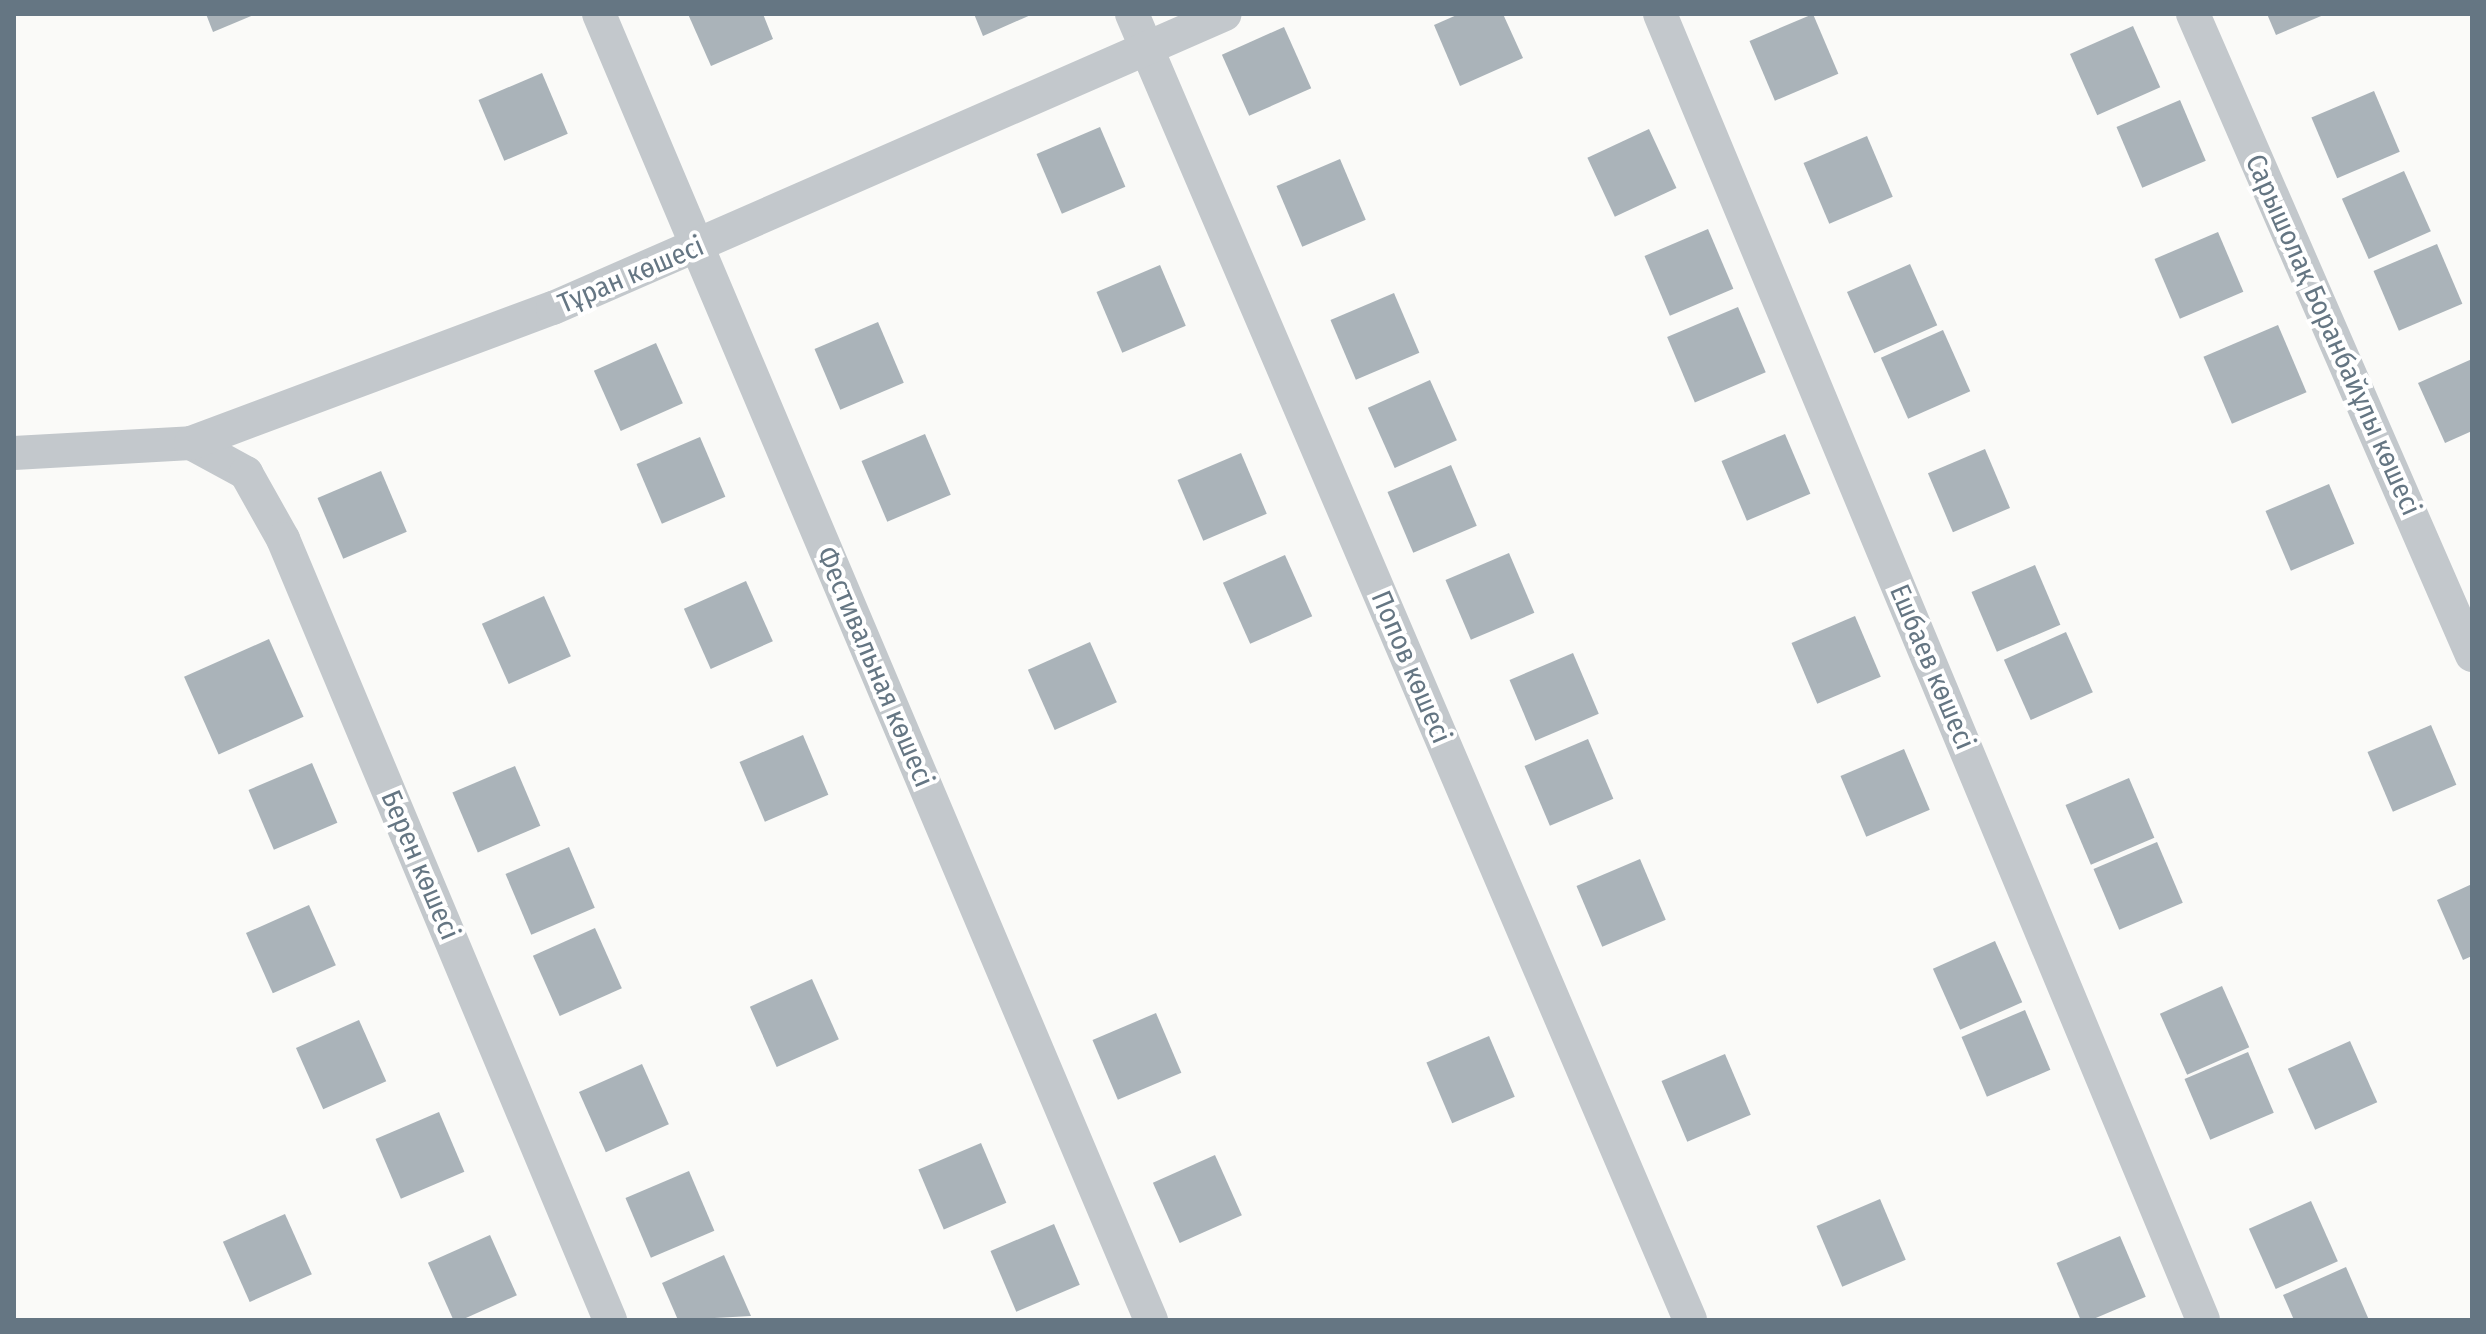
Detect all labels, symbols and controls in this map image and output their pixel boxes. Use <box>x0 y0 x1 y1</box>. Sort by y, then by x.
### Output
street label: Сарышолақ Боранбайұлы көшесі <box>2238 149 2428 521</box>
street label: Тұран көшесі <box>553 229 709 321</box>
street label: Фестивальная көшесі <box>809 542 941 792</box>
street label: Ешбаев көшесі <box>1882 579 1982 755</box>
street label: Попов көшесі <box>1364 586 1458 748</box>
street label: Берен көшесі <box>373 785 467 945</box>

